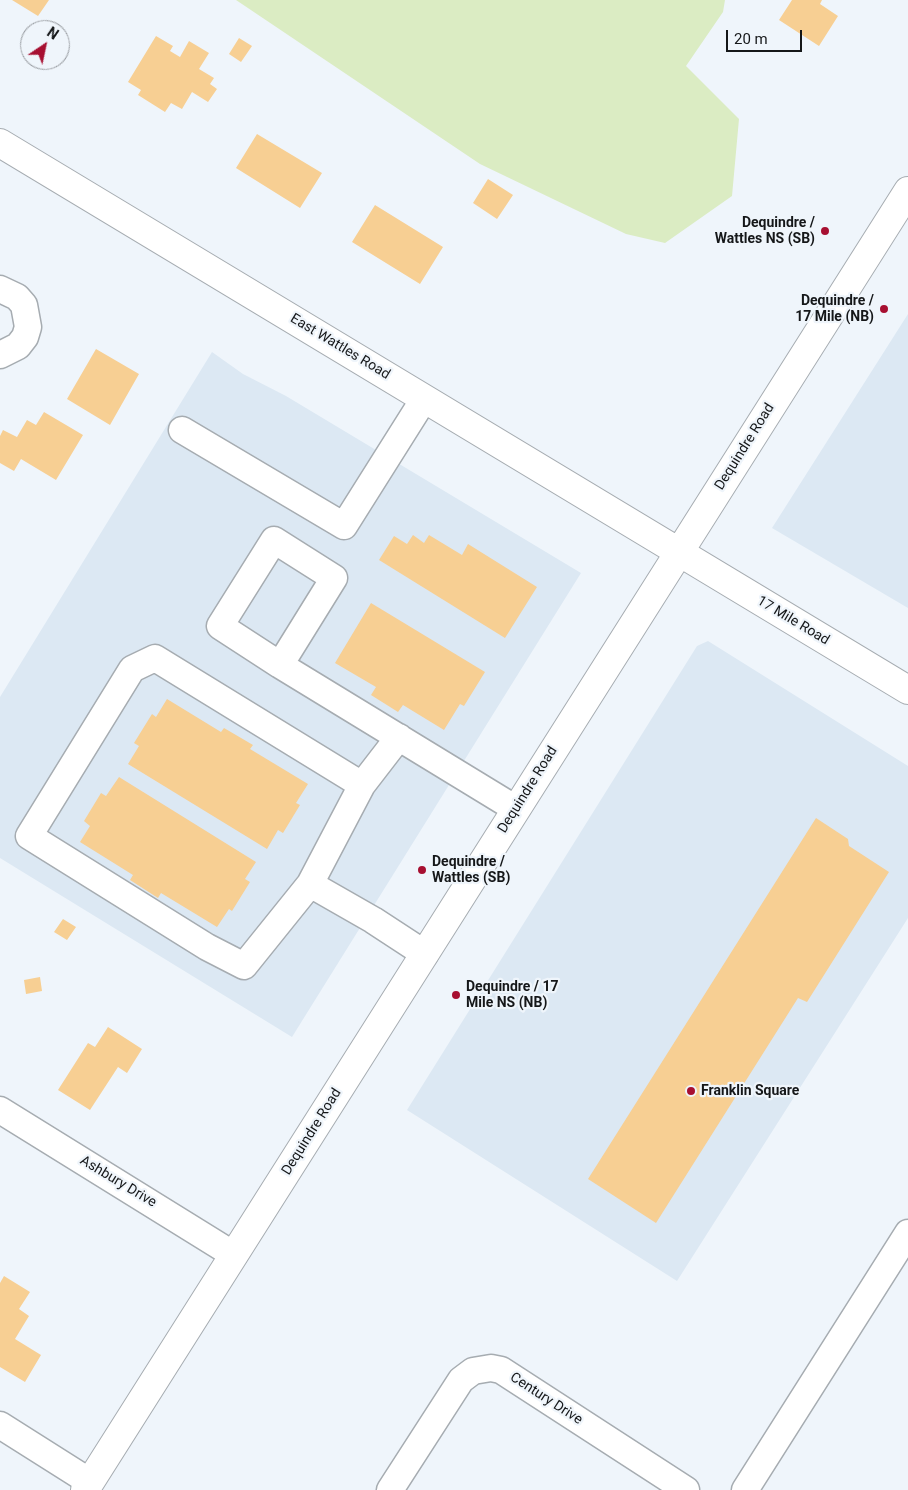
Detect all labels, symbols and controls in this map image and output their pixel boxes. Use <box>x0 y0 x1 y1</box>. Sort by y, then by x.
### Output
north arrow <box>20 20 70 70</box>
scale bar <box>728 20 804 52</box>
text: N <box>44 24 61 43</box>
text: 20 m <box>734 30 768 48</box>
place label: Dequindre / Wattles NS (SB) <box>715 215 815 248</box>
marker: Dequindre / Wattles NS (SB) <box>819 225 831 237</box>
place label: Dequindre / 17 Mile (NB) <box>795 293 874 326</box>
marker: Dequindre / 17 Mile (NB) <box>878 303 890 315</box>
street label: East Wattles Road <box>287 311 393 383</box>
street label: Dequindre Road <box>712 401 778 493</box>
street label: 17 Mile Road <box>754 593 832 649</box>
street label: Dequindre Road <box>495 744 561 836</box>
place label: Dequindre / Wattles (SB) <box>432 854 510 886</box>
marker: Dequindre / Wattles (SB) <box>416 864 428 876</box>
place label: Dequindre / 17 Mile NS (NB) <box>466 979 559 1012</box>
marker: Dequindre / 17 Mile NS (NB) <box>450 989 462 1001</box>
place label: Franklin Square <box>701 1083 799 1099</box>
marker: Franklin Square <box>685 1085 697 1097</box>
street label: Dequindre Road <box>279 1086 345 1178</box>
street label: Ashbury Drive <box>77 1153 159 1211</box>
street label: Century Drive <box>507 1369 585 1429</box>

